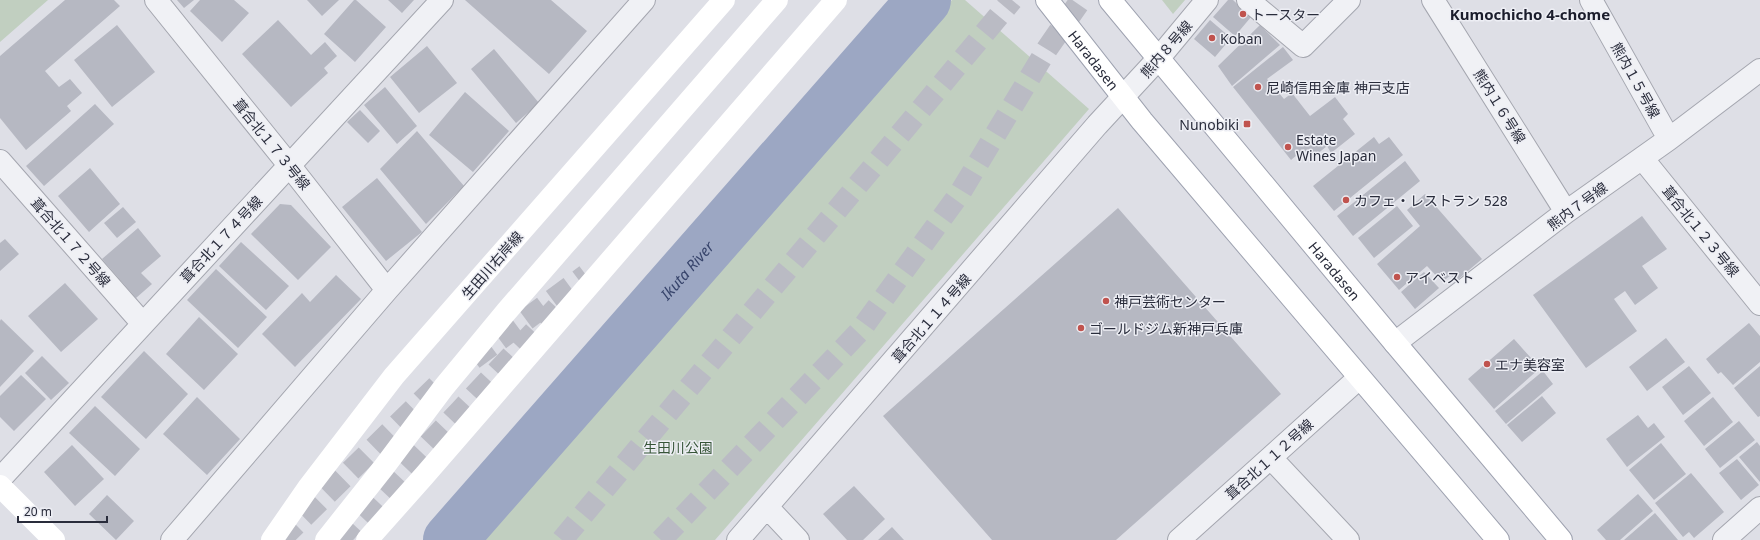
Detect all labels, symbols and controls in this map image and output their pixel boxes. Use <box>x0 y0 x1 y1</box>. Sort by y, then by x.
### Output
district label: Kumochicho 4-chome <box>1450 4 1610 24</box>
place label: トースター <box>1251 5 1320 24</box>
marker: トースター <box>1238 9 1248 19</box>
street label: 熊内８号線 <box>1136 16 1196 82</box>
street label: Haradasen <box>1064 26 1123 94</box>
place label: Koban <box>1220 29 1262 48</box>
marker: Koban <box>1207 33 1217 43</box>
street label: 熊内１５号線 <box>1607 39 1665 121</box>
street label: 熊内１６号線 <box>1470 65 1530 147</box>
place label: 尼崎信用金庫 神戸支店 <box>1266 78 1410 97</box>
marker: 尼崎信用金庫 神戸支店 <box>1253 82 1263 92</box>
street label: 葺合北１７３号線 <box>229 95 315 193</box>
place label: Nunobiki <box>1179 115 1239 134</box>
marker: Nunobiki <box>1242 119 1252 129</box>
place label: Estate Wines Japan <box>1296 130 1376 165</box>
marker: Estate Wines Japan <box>1283 142 1293 152</box>
street label: 熊内７号線 <box>1543 178 1611 234</box>
street label: 葺合北１２３号線 <box>1658 182 1744 280</box>
place label: カフェ・レストラン 528 <box>1354 191 1508 210</box>
street label: 葺合北１７４号線 <box>176 192 266 286</box>
street label: 葺合北１７２号線 <box>27 194 115 290</box>
marker: カフェ・レストラン 528 <box>1341 195 1351 205</box>
street label: 生田川右岸線 <box>457 227 527 303</box>
water label: Ikuta River <box>655 236 719 304</box>
street label: Haradasen <box>1305 237 1365 304</box>
place label: アイベスト <box>1405 268 1475 287</box>
street label: 葺合北１１４号線 <box>887 270 975 366</box>
marker: アイベスト <box>1392 272 1402 282</box>
place label: 神戸芸術センター <box>1114 292 1226 311</box>
marker: 神戸芸術センター <box>1101 296 1111 306</box>
place label: ゴールドジム新神戸兵庫 <box>1089 319 1243 338</box>
marker: ゴールドジム新神戸兵庫 <box>1076 323 1086 333</box>
place label: エナ美容室 <box>1495 355 1565 374</box>
marker: エナ美容室 <box>1482 359 1492 369</box>
street label: 葺合北１１２号線 <box>1221 414 1317 504</box>
park label: 生田川公園 <box>643 438 713 457</box>
scale bar <box>18 498 107 524</box>
text: 20 m <box>24 503 52 520</box>

